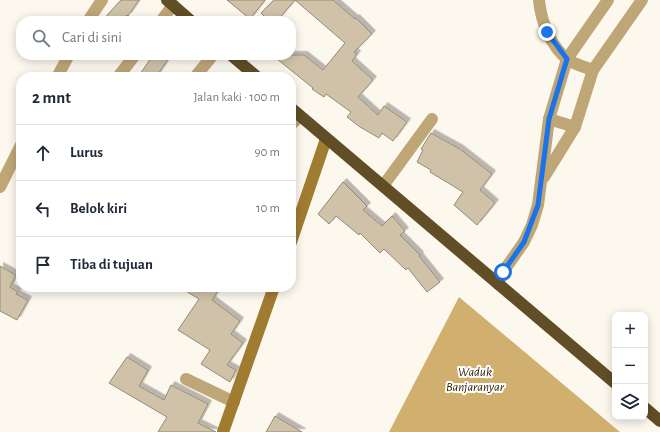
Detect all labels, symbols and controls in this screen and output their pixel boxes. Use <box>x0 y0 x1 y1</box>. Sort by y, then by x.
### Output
search box <box>16 16 296 60</box>
route end <box>538 23 556 41</box>
icon: search <box>30 27 52 49</box>
text: Cari di sini <box>62 30 122 45</box>
text: 2 mnt <box>32 89 71 106</box>
text: Jalan kaki · 100 m <box>194 91 280 104</box>
icon: ahead <box>32 142 54 164</box>
text: Lurus <box>70 145 103 160</box>
text: 90 m <box>254 146 280 159</box>
icon: left <box>32 198 54 220</box>
text: Belok kiri <box>70 201 127 216</box>
text: 10 m <box>256 202 280 215</box>
icon: arrive <box>32 254 54 276</box>
text: Tiba di tujuan <box>70 257 153 272</box>
route start <box>494 263 512 281</box>
map controls <box>612 312 648 420</box>
button: + <box>612 312 648 348</box>
button: − <box>612 348 648 384</box>
water label: Waduk Banjaranyar <box>446 366 505 394</box>
button: layers <box>612 384 648 420</box>

